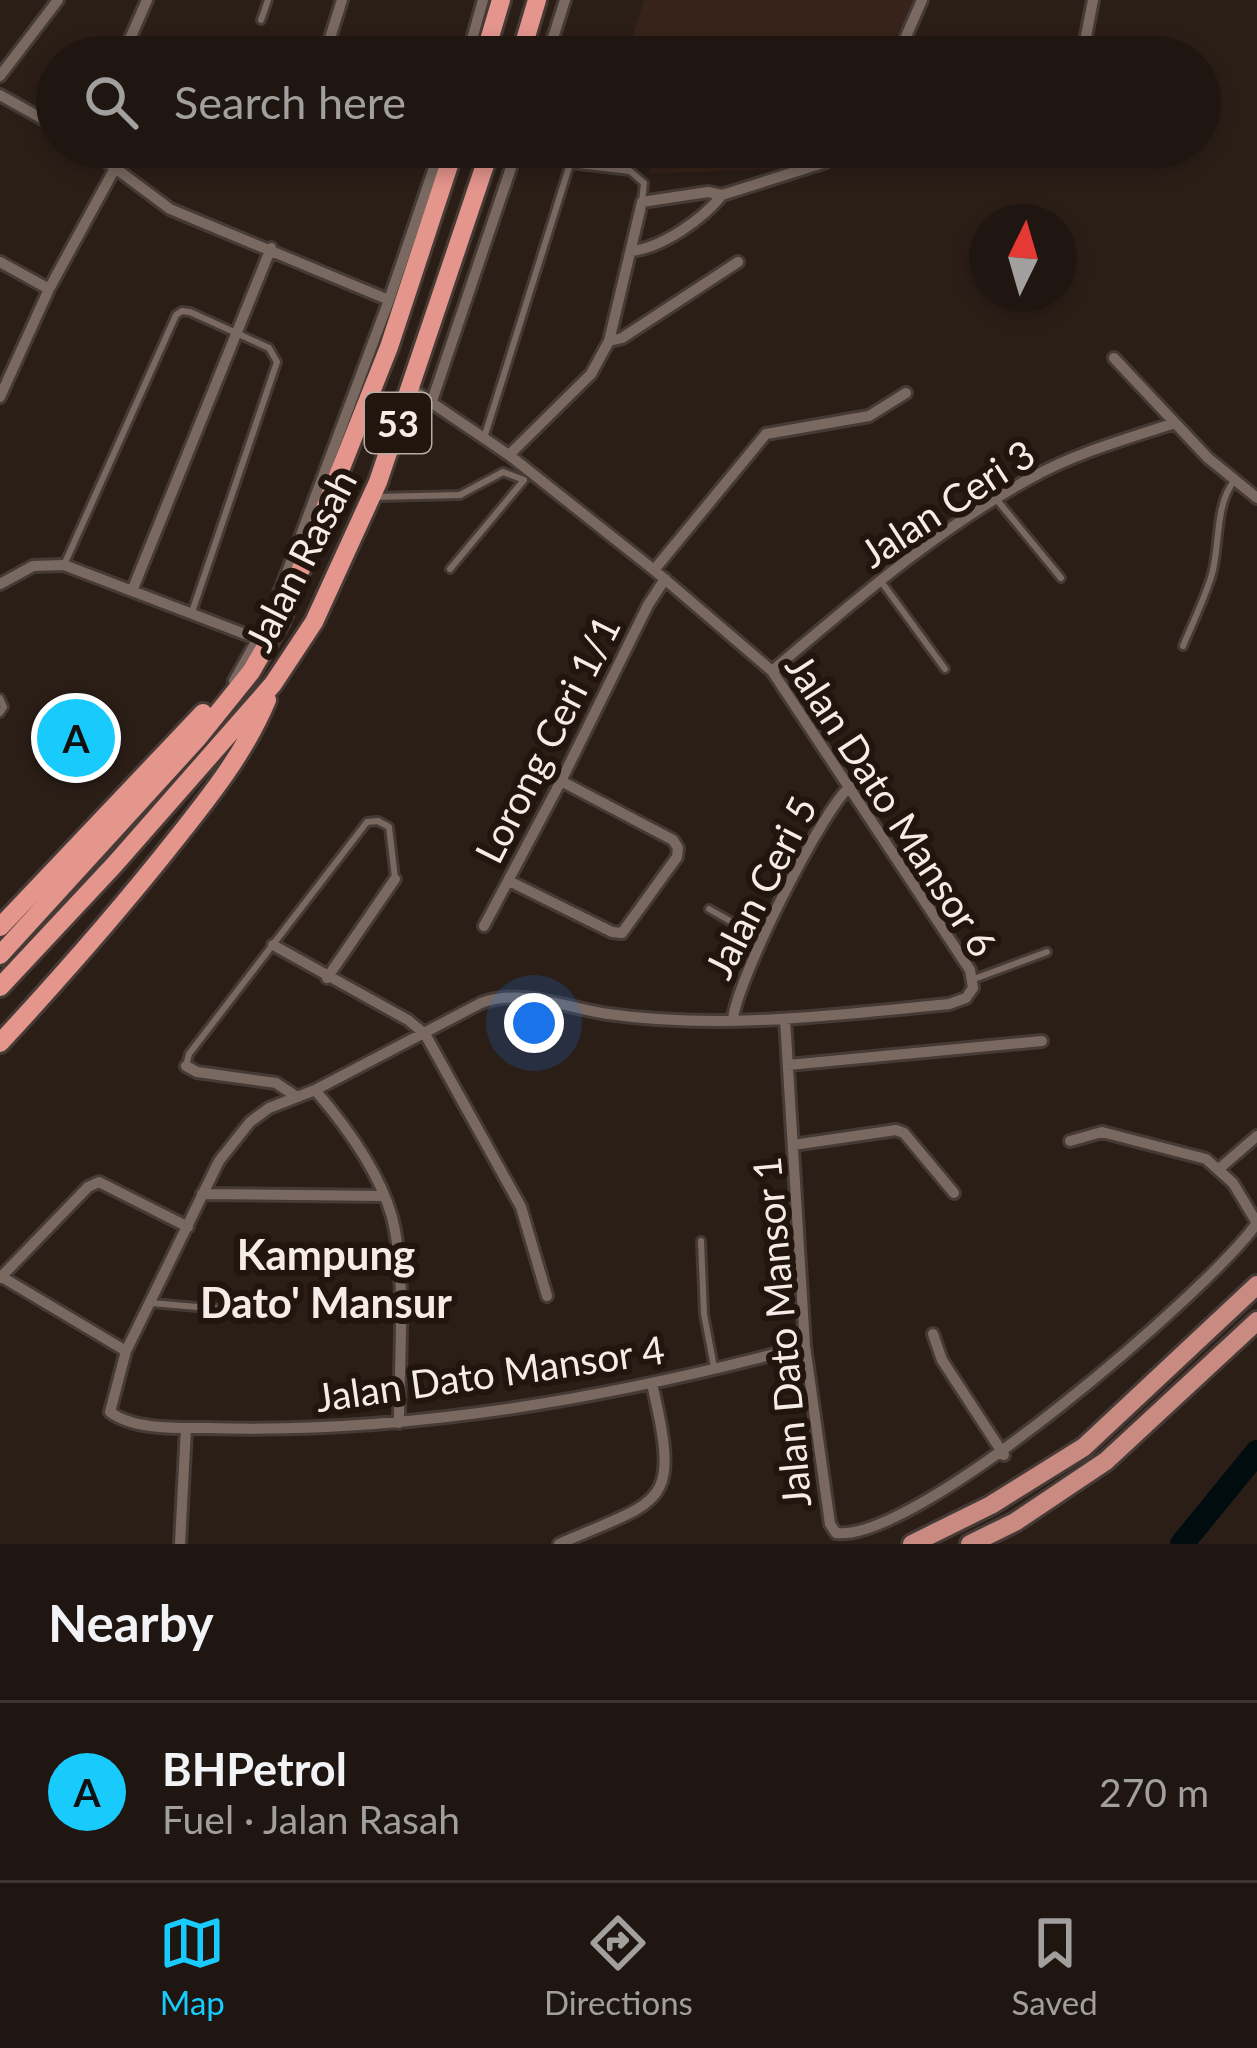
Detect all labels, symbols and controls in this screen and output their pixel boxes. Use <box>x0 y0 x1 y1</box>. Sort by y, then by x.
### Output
search box <box>36 36 1221 168</box>
icon: search <box>78 69 144 135</box>
text: Search here <box>174 75 406 129</box>
north arrow <box>969 204 1077 312</box>
road number: 53 <box>365 393 431 453</box>
street label: Jalan Ceri 3 <box>852 430 1042 576</box>
street label: Jalan Rasah <box>235 462 365 658</box>
street label: Lorong Ceri 1/1 <box>465 608 629 870</box>
street label: Jalan Dato Mansor 6 <box>777 645 1007 965</box>
pin: A <box>37 693 115 783</box>
street label: Jalan Ceri 5 <box>695 788 825 986</box>
your location <box>504 993 564 1053</box>
street label: Jalan Dato Mansor 1 <box>743 1155 819 1509</box>
district label: Kampung Dato' Mansur <box>200 1229 452 1327</box>
street label: Jalan Dato Mansor 4 <box>313 1326 667 1420</box>
text: Nearby <box>48 1592 214 1653</box>
text: BHPetrol <box>162 1742 347 1796</box>
text: A <box>73 1769 101 1815</box>
text: 270 m <box>1099 1769 1209 1815</box>
text: Fuel · Jalan Rasah <box>162 1796 460 1842</box>
tab: Map <box>159 1910 225 2022</box>
tab: Directions <box>544 1910 693 2022</box>
tab: Saved <box>1011 1910 1098 2022</box>

